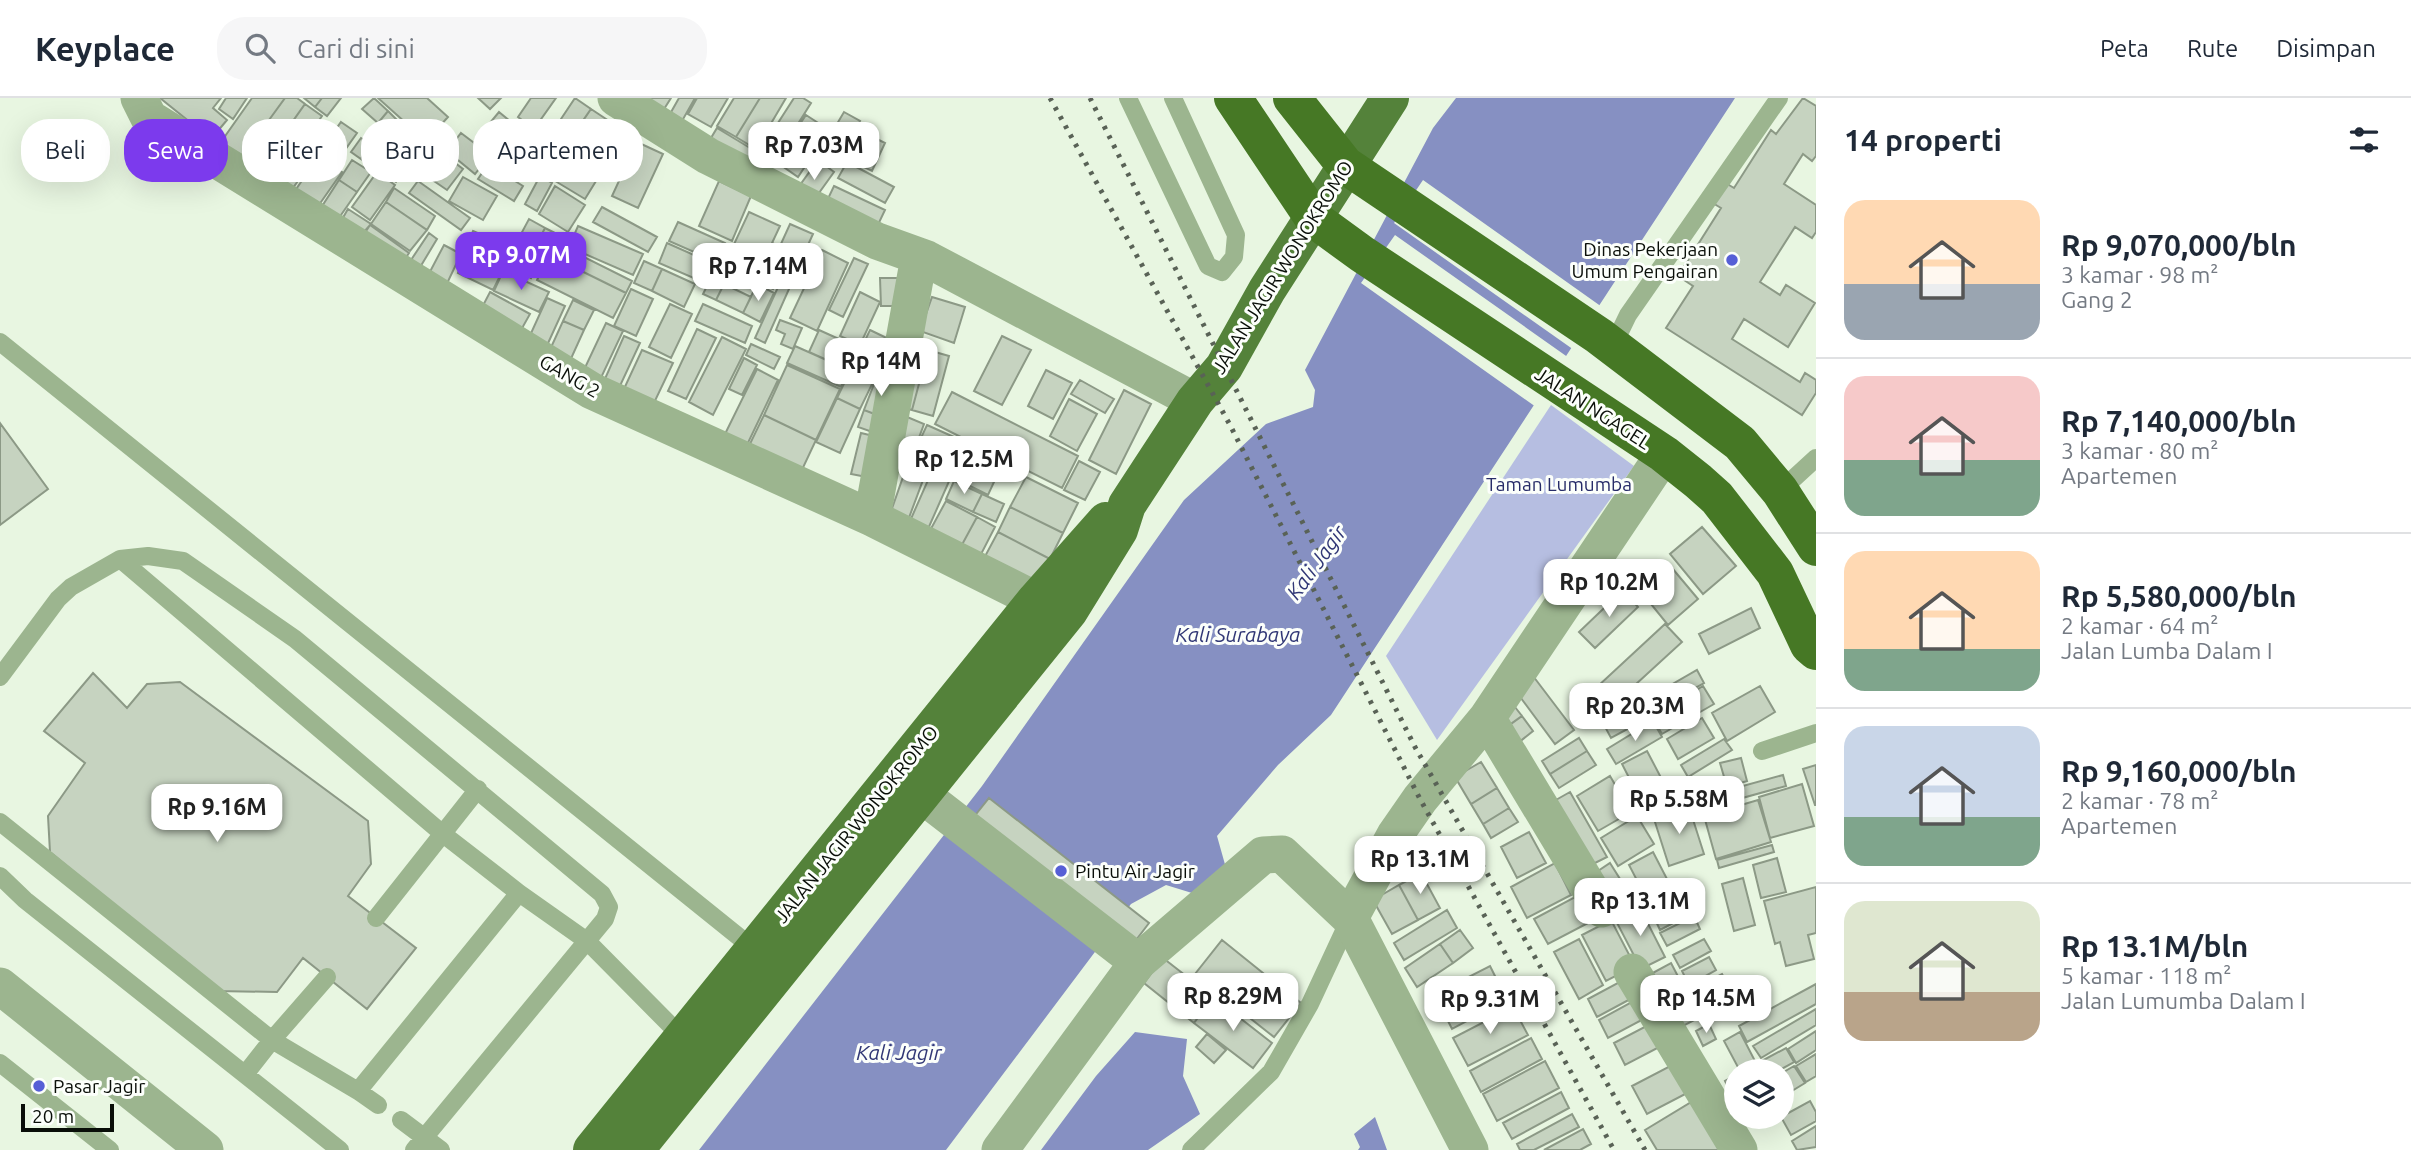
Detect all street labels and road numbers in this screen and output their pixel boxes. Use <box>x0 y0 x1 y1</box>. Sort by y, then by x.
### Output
street label: JALAN JAGIR WONOKROMO <box>1207 156 1357 378</box>
street label: GANG 2 <box>536 350 604 402</box>
street label: JALAN NGAGEL <box>1531 362 1655 454</box>
street label: JALAN JAGIR WONOKROMO <box>770 721 942 927</box>

